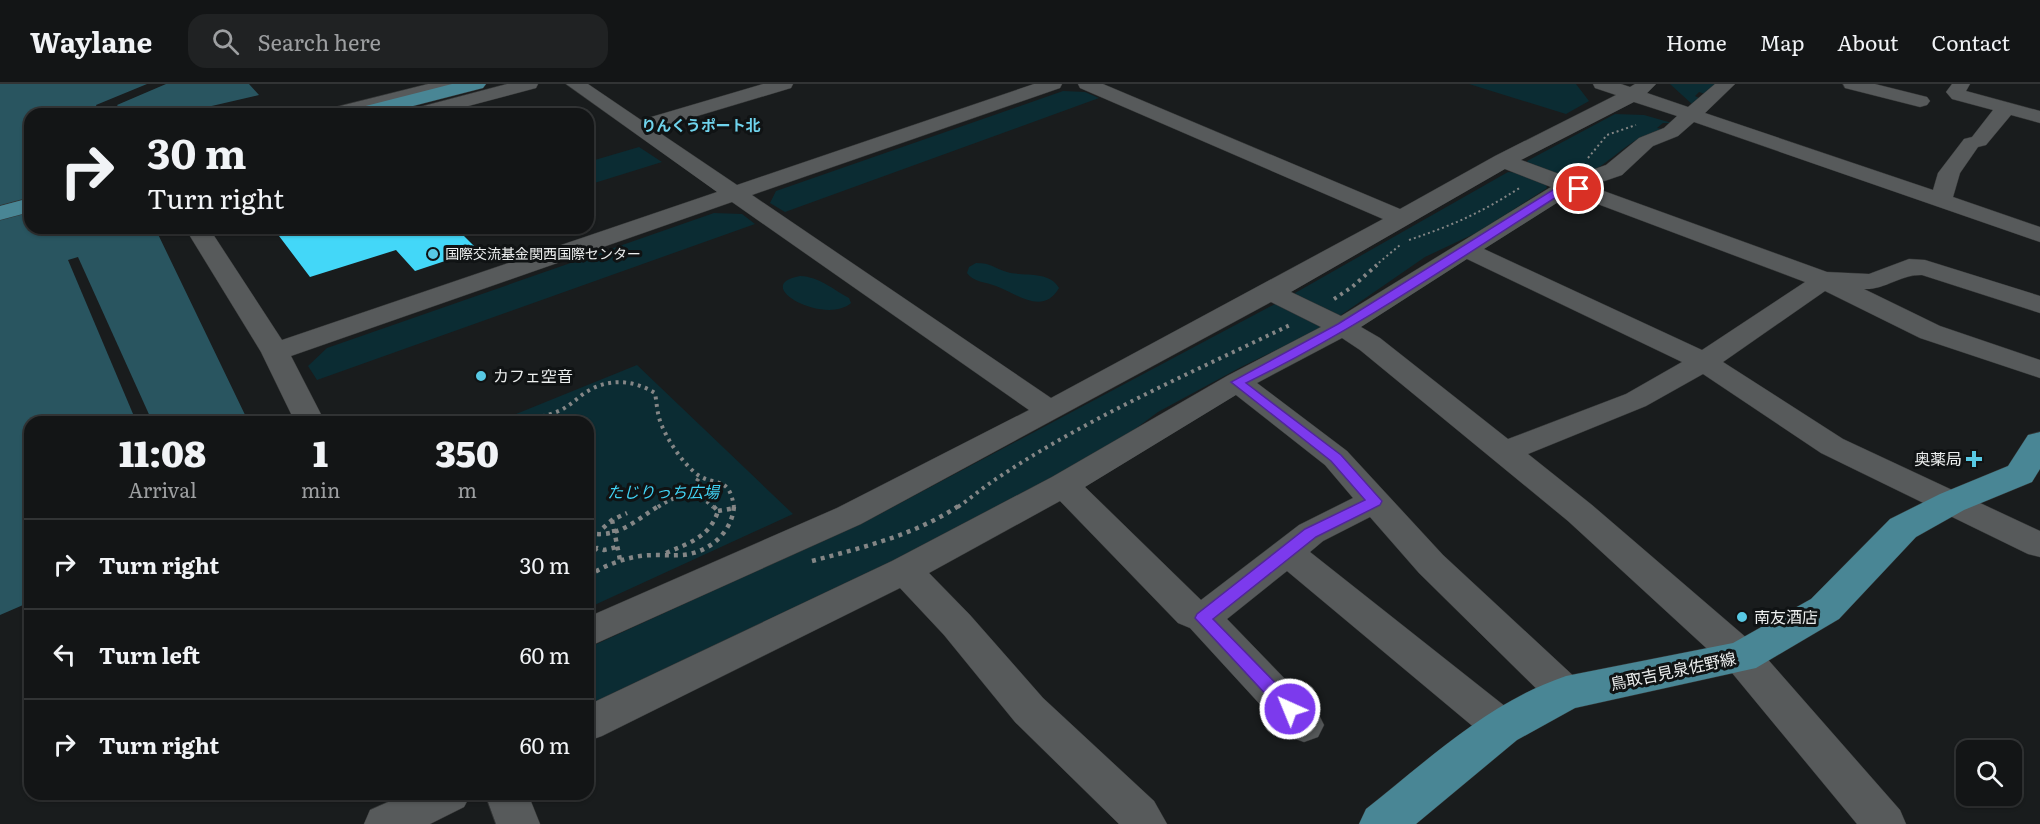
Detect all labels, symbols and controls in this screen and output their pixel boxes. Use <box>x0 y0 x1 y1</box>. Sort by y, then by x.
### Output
search box <box>188 14 608 68</box>
text: Waylane <box>30 20 152 62</box>
icon: search <box>209 25 242 58</box>
text: Search here <box>257 25 381 58</box>
text: Home <box>1666 26 1727 57</box>
text: Map <box>1760 26 1804 57</box>
text: About <box>1837 26 1899 57</box>
text: Contact <box>1932 26 2010 57</box>
district label: りんくうポート北 <box>641 113 761 136</box>
text: 30 m <box>147 120 247 182</box>
icon: right <box>48 132 126 210</box>
pin <box>1553 163 1604 214</box>
icon: arrive <box>1562 172 1595 205</box>
text: Turn right <box>147 177 284 217</box>
place label: 国際交流基金関西国際センター <box>445 243 641 263</box>
marker: 国際交流基金関西国際センター <box>426 247 440 261</box>
place label: カフェ空音 <box>493 363 573 387</box>
marker: カフェ空音 <box>474 369 488 383</box>
text: 11:08 <box>119 425 206 478</box>
text: 1 <box>313 425 328 478</box>
text: 350 <box>435 425 499 478</box>
place label: 奥薬局 <box>1914 446 1962 470</box>
marker: 奥薬局 <box>1967 452 1981 466</box>
text: Arrival <box>128 474 197 504</box>
text: min <box>301 474 340 504</box>
text: m <box>457 474 477 504</box>
park label: たじりっち広場 <box>607 479 721 503</box>
icon: right <box>48 548 81 581</box>
text: Turn right <box>99 548 219 581</box>
text: 30 m <box>520 548 570 581</box>
place label: 南友酒店 <box>1754 604 1818 628</box>
marker: 南友酒店 <box>1735 610 1749 624</box>
icon: left <box>48 638 81 671</box>
text: Turn left <box>99 638 200 671</box>
text: 60 m <box>520 638 570 671</box>
street label: 鳥取吉見泉佐野線 <box>1608 645 1738 695</box>
position arrow <box>1258 677 1322 741</box>
icon: right <box>48 728 81 761</box>
text: Turn right <box>99 728 219 761</box>
text: 60 m <box>520 728 570 761</box>
map controls <box>1956 740 2022 806</box>
button: search <box>1956 740 2022 806</box>

